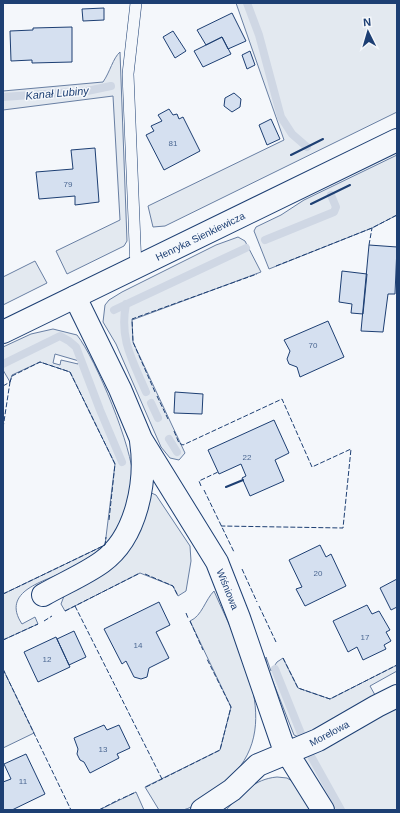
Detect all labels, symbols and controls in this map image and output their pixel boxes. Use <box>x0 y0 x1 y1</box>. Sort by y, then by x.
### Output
north arrow <box>348 12 388 52</box>
text: N <box>363 16 372 28</box>
water label: Kanał Lubiny <box>25 84 91 102</box>
house number: 81 <box>169 139 178 148</box>
house number: 79 <box>64 180 73 189</box>
street label: Henryka Sienkiewicza <box>154 210 247 263</box>
house number: 70 <box>309 341 318 350</box>
house number: 22 <box>243 453 252 462</box>
street label: Wiśniowa <box>214 567 241 611</box>
house number: 20 <box>314 569 323 578</box>
house number: 17 <box>361 633 370 642</box>
house number: 14 <box>134 641 143 650</box>
house number: 12 <box>43 655 52 664</box>
street label: Morelowa <box>308 718 351 748</box>
house number: 13 <box>99 745 108 754</box>
house number: 11 <box>19 777 28 786</box>

